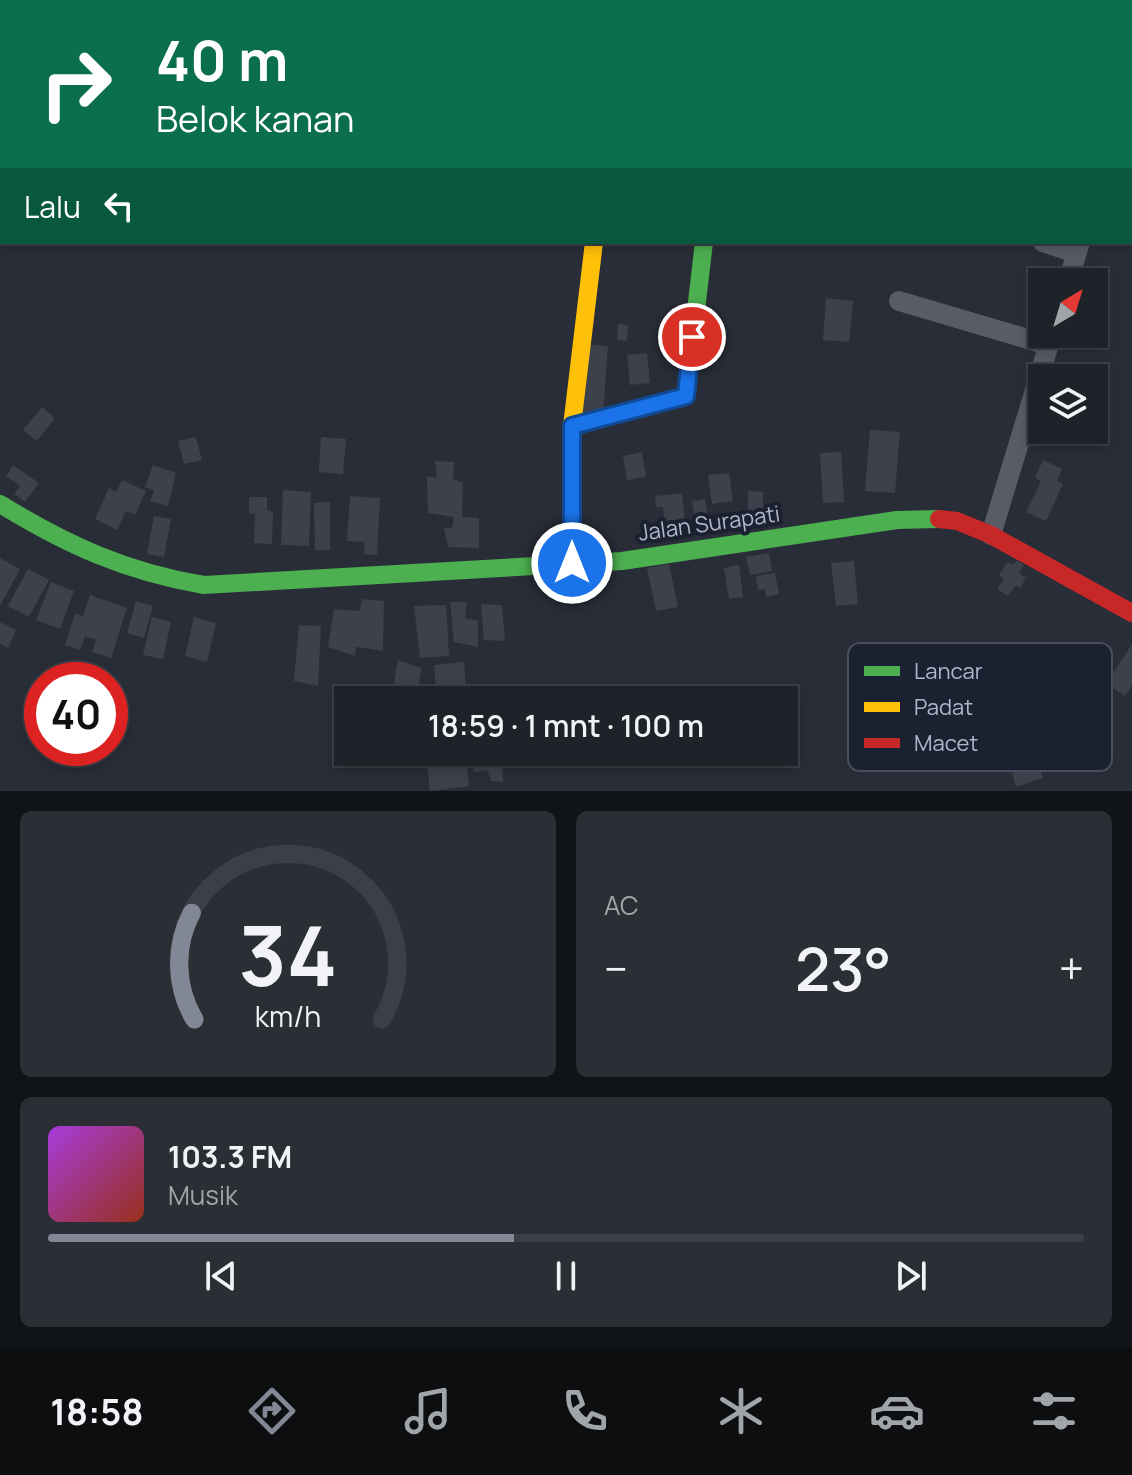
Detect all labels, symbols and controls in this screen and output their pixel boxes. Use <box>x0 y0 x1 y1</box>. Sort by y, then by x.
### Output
text: 40 m <box>156 21 288 98</box>
icon: right <box>24 32 128 136</box>
text: Belok kanan <box>156 94 355 143</box>
icon: left <box>97 184 141 228</box>
text: Lalu <box>24 186 81 227</box>
north arrow <box>1028 268 1108 348</box>
map controls <box>1028 268 1108 444</box>
pin <box>658 303 726 371</box>
icon: arrive <box>670 315 714 359</box>
button: layers <box>1028 364 1108 444</box>
street label: Jalan Surapati <box>636 498 782 548</box>
position arrow <box>530 521 614 605</box>
legend <box>848 643 1112 771</box>
text: Lancar <box>914 656 983 686</box>
speed limit sign: 40 <box>24 662 128 766</box>
text: Padat <box>914 692 973 722</box>
text: 18:59 · 1 mnt · 100 m <box>428 705 704 746</box>
text: Macet <box>914 728 978 758</box>
text: AC <box>604 887 639 923</box>
text: 34 <box>238 897 338 1011</box>
text: 23° <box>795 927 891 1009</box>
text: − <box>604 938 628 998</box>
text: + <box>1059 938 1084 998</box>
text: km/h <box>255 997 321 1036</box>
text: 103.3 FM <box>168 1136 292 1177</box>
text: Musik <box>168 1177 238 1213</box>
icon: previous <box>199 1254 243 1298</box>
icon: pause <box>544 1254 588 1298</box>
icon: next <box>889 1254 933 1298</box>
icon: directions <box>244 1383 300 1439</box>
icon: music <box>400 1383 456 1439</box>
icon: phone <box>557 1383 613 1439</box>
icon: climate <box>713 1383 769 1439</box>
icon: car <box>869 1383 925 1439</box>
icon: filters <box>1026 1383 1082 1439</box>
text: 18:58 <box>50 1387 143 1436</box>

